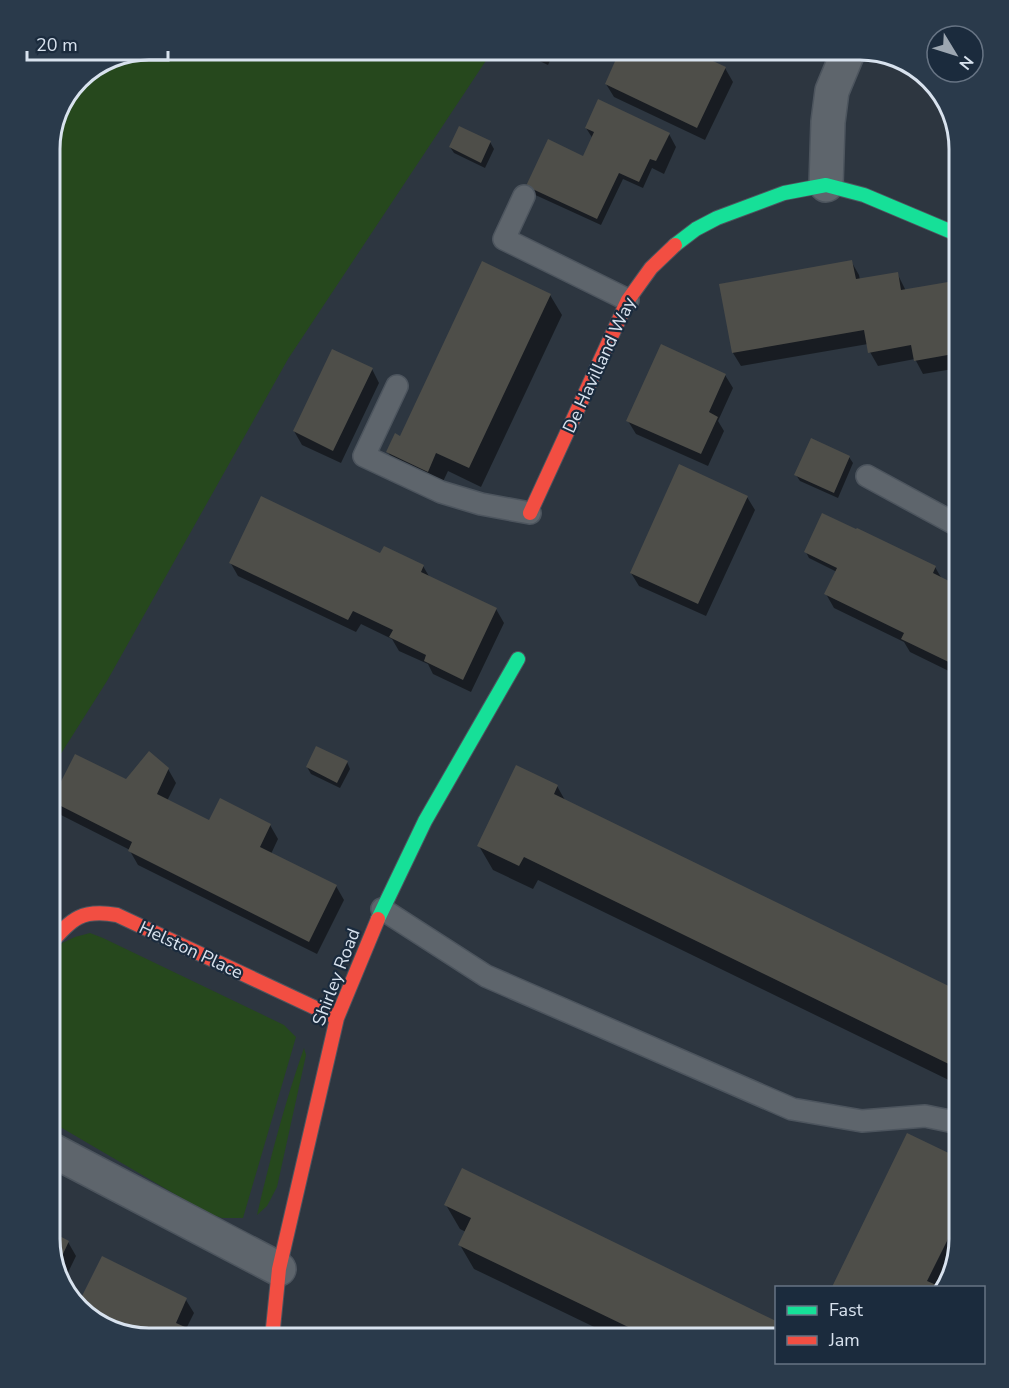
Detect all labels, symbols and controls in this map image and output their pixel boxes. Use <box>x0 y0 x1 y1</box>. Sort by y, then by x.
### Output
scale bar <box>27 24 168 62</box>
north arrow <box>925 24 985 84</box>
text: 20 m <box>36 33 78 57</box>
text: N <box>954 51 978 74</box>
street label: De Havilland Way <box>557 293 641 437</box>
street label: Helston Place <box>135 915 247 985</box>
street label: Shirley Road <box>306 925 366 1029</box>
legend <box>775 1286 985 1364</box>
text: Fast <box>829 1298 864 1322</box>
text: Jam <box>828 1328 860 1352</box>

